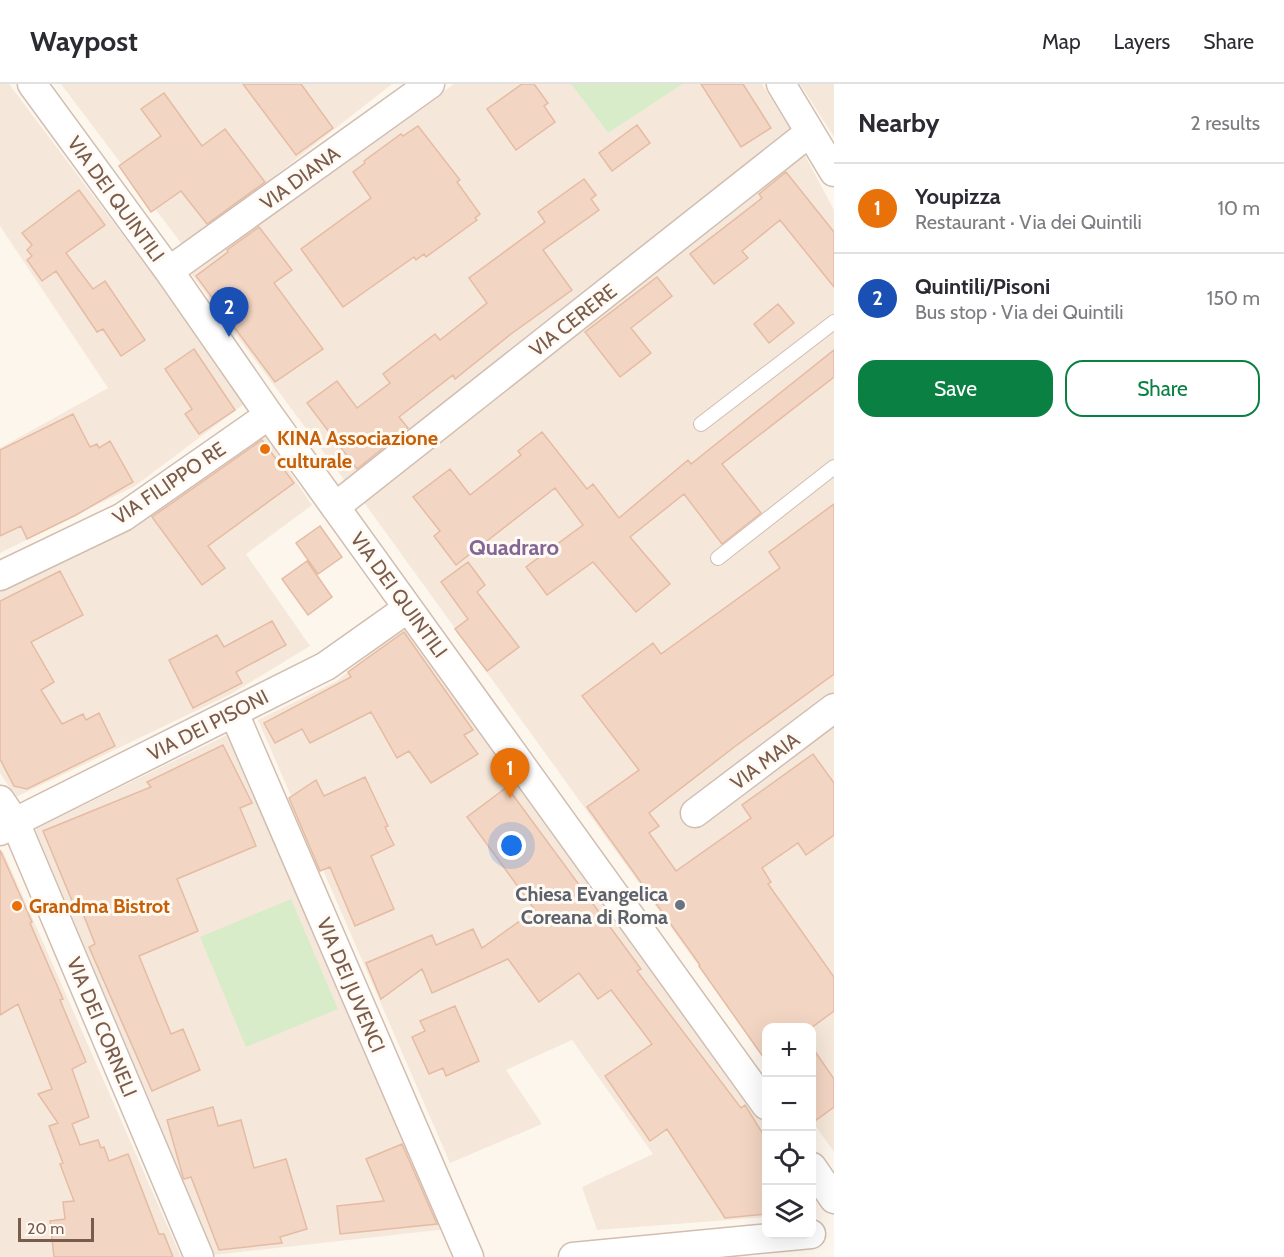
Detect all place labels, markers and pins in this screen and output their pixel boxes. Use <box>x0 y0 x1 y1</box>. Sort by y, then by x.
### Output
pin: 2 <box>210 288 248 337</box>
place label: KINA Associazione culturale <box>277 426 438 473</box>
marker: KINA Associazione culturale <box>258 442 272 456</box>
pin: 1 <box>490 748 530 798</box>
place label: Chiesa Evangelica Coreana di Roma <box>515 882 668 929</box>
place label: Grandma Bistrot <box>29 894 170 918</box>
marker: Chiesa Evangelica Coreana di Roma <box>673 898 687 912</box>
marker: Grandma Bistrot <box>10 899 24 913</box>

